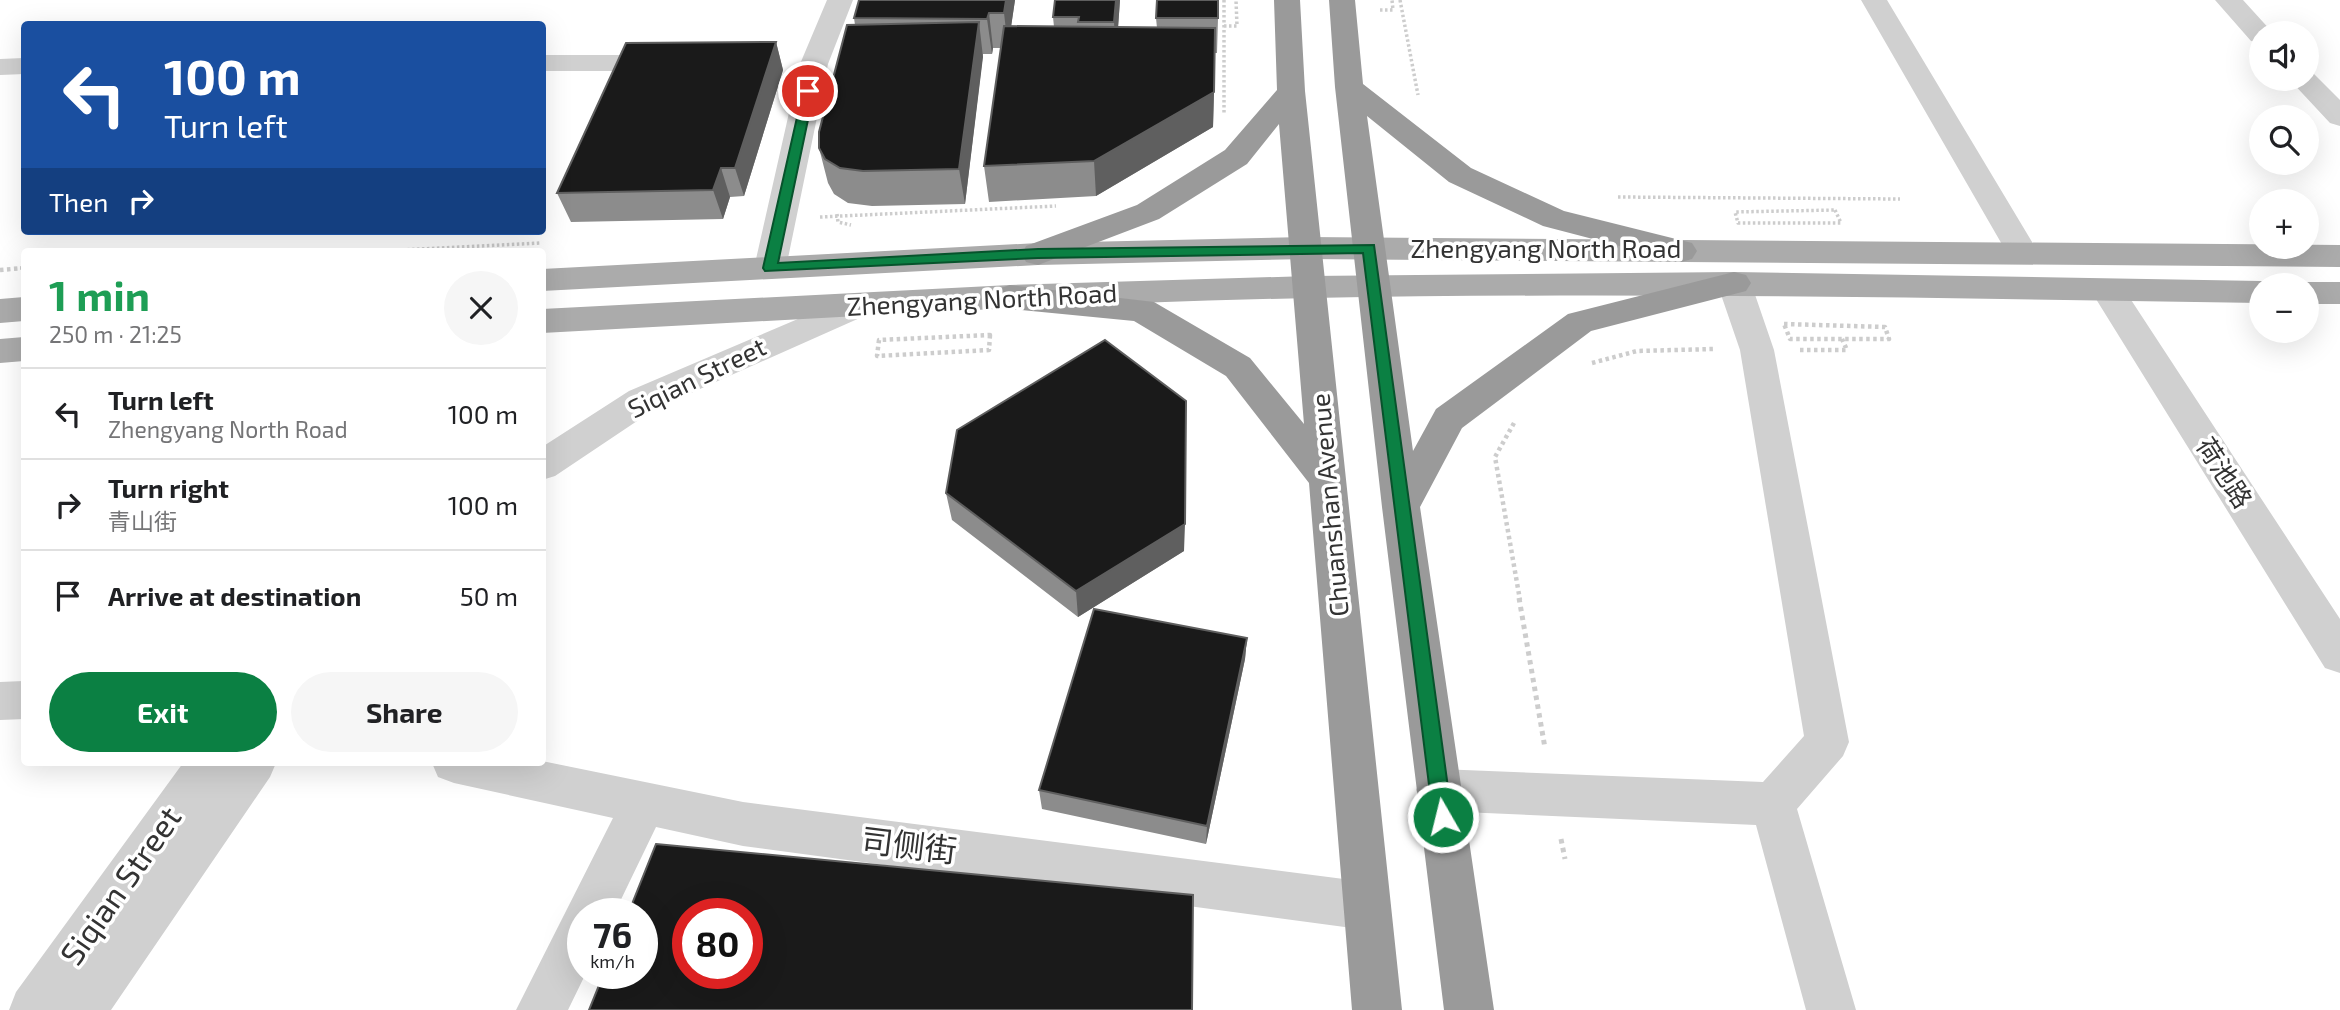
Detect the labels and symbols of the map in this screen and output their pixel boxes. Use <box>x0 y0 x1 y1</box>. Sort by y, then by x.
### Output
pin <box>778 61 838 121</box>
street label: Zhengyang North Road <box>1411 232 1681 263</box>
street label: Zhengyang North Road <box>846 276 1118 321</box>
street label: Siqian Street <box>622 330 771 423</box>
street label: Chuanshan Avenue <box>1303 392 1354 618</box>
street label: 荷池路 <box>2191 431 2260 513</box>
position arrow <box>1406 780 1480 854</box>
street label: Siqian Street <box>51 798 188 971</box>
street label: 司侧街 <box>859 819 959 869</box>
speed limit sign: 80 <box>672 898 763 989</box>

